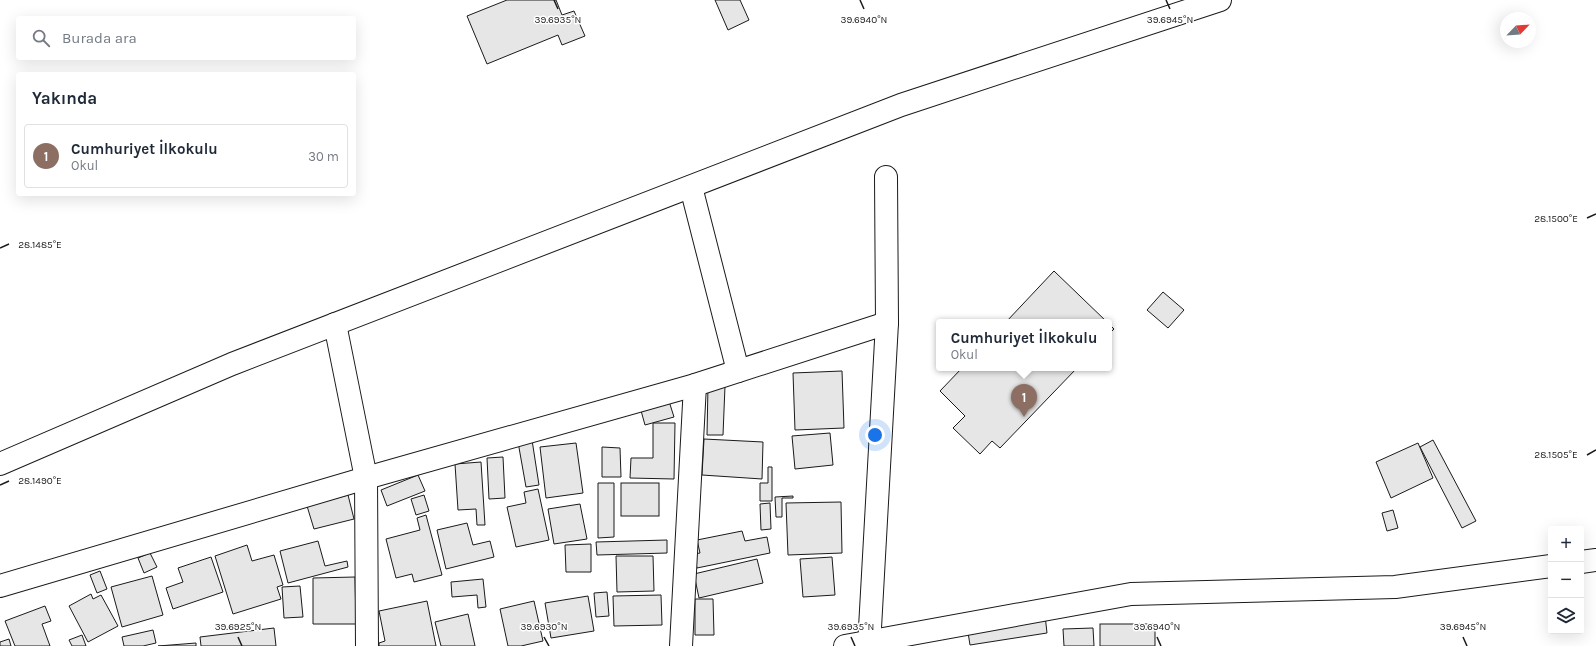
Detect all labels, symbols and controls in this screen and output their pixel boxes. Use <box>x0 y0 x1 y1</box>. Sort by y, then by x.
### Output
north arrow <box>1500 12 1536 48</box>
text: 39.6935°N <box>535 14 581 26</box>
text: 39.6940°N <box>841 14 887 26</box>
text: 39.6945°N <box>1147 14 1193 26</box>
search box <box>16 16 356 60</box>
icon: search <box>30 27 52 49</box>
text: Burada ara <box>62 29 137 47</box>
text: Yakında <box>32 88 97 108</box>
text: Cumhuriyet İlkokulu <box>71 140 218 158</box>
text: 1 <box>44 149 48 164</box>
text: 30 m <box>308 149 339 164</box>
text: Okul <box>71 158 98 173</box>
text: 28.1500°E <box>1534 213 1578 225</box>
text: 28.1485°E <box>18 239 62 251</box>
popup <box>936 319 1112 371</box>
text: Cumhuriyet İlkokulu <box>951 329 1097 347</box>
text: Okul <box>951 347 978 362</box>
pin: 1 <box>1011 384 1037 417</box>
your location <box>865 425 885 445</box>
text: 28.1505°E <box>1534 449 1578 461</box>
text: 28.1490°E <box>18 475 62 487</box>
map controls <box>1548 526 1584 634</box>
button: + <box>1548 526 1584 562</box>
button: − <box>1548 562 1584 598</box>
button: layers <box>1548 598 1584 634</box>
text: 39.6925°N <box>215 621 261 633</box>
text: 39.6930°N <box>520 621 568 633</box>
text: 39.6935°N <box>828 621 874 633</box>
text: 39.6940°N <box>1134 621 1180 633</box>
text: 39.6945°N <box>1440 621 1486 633</box>

